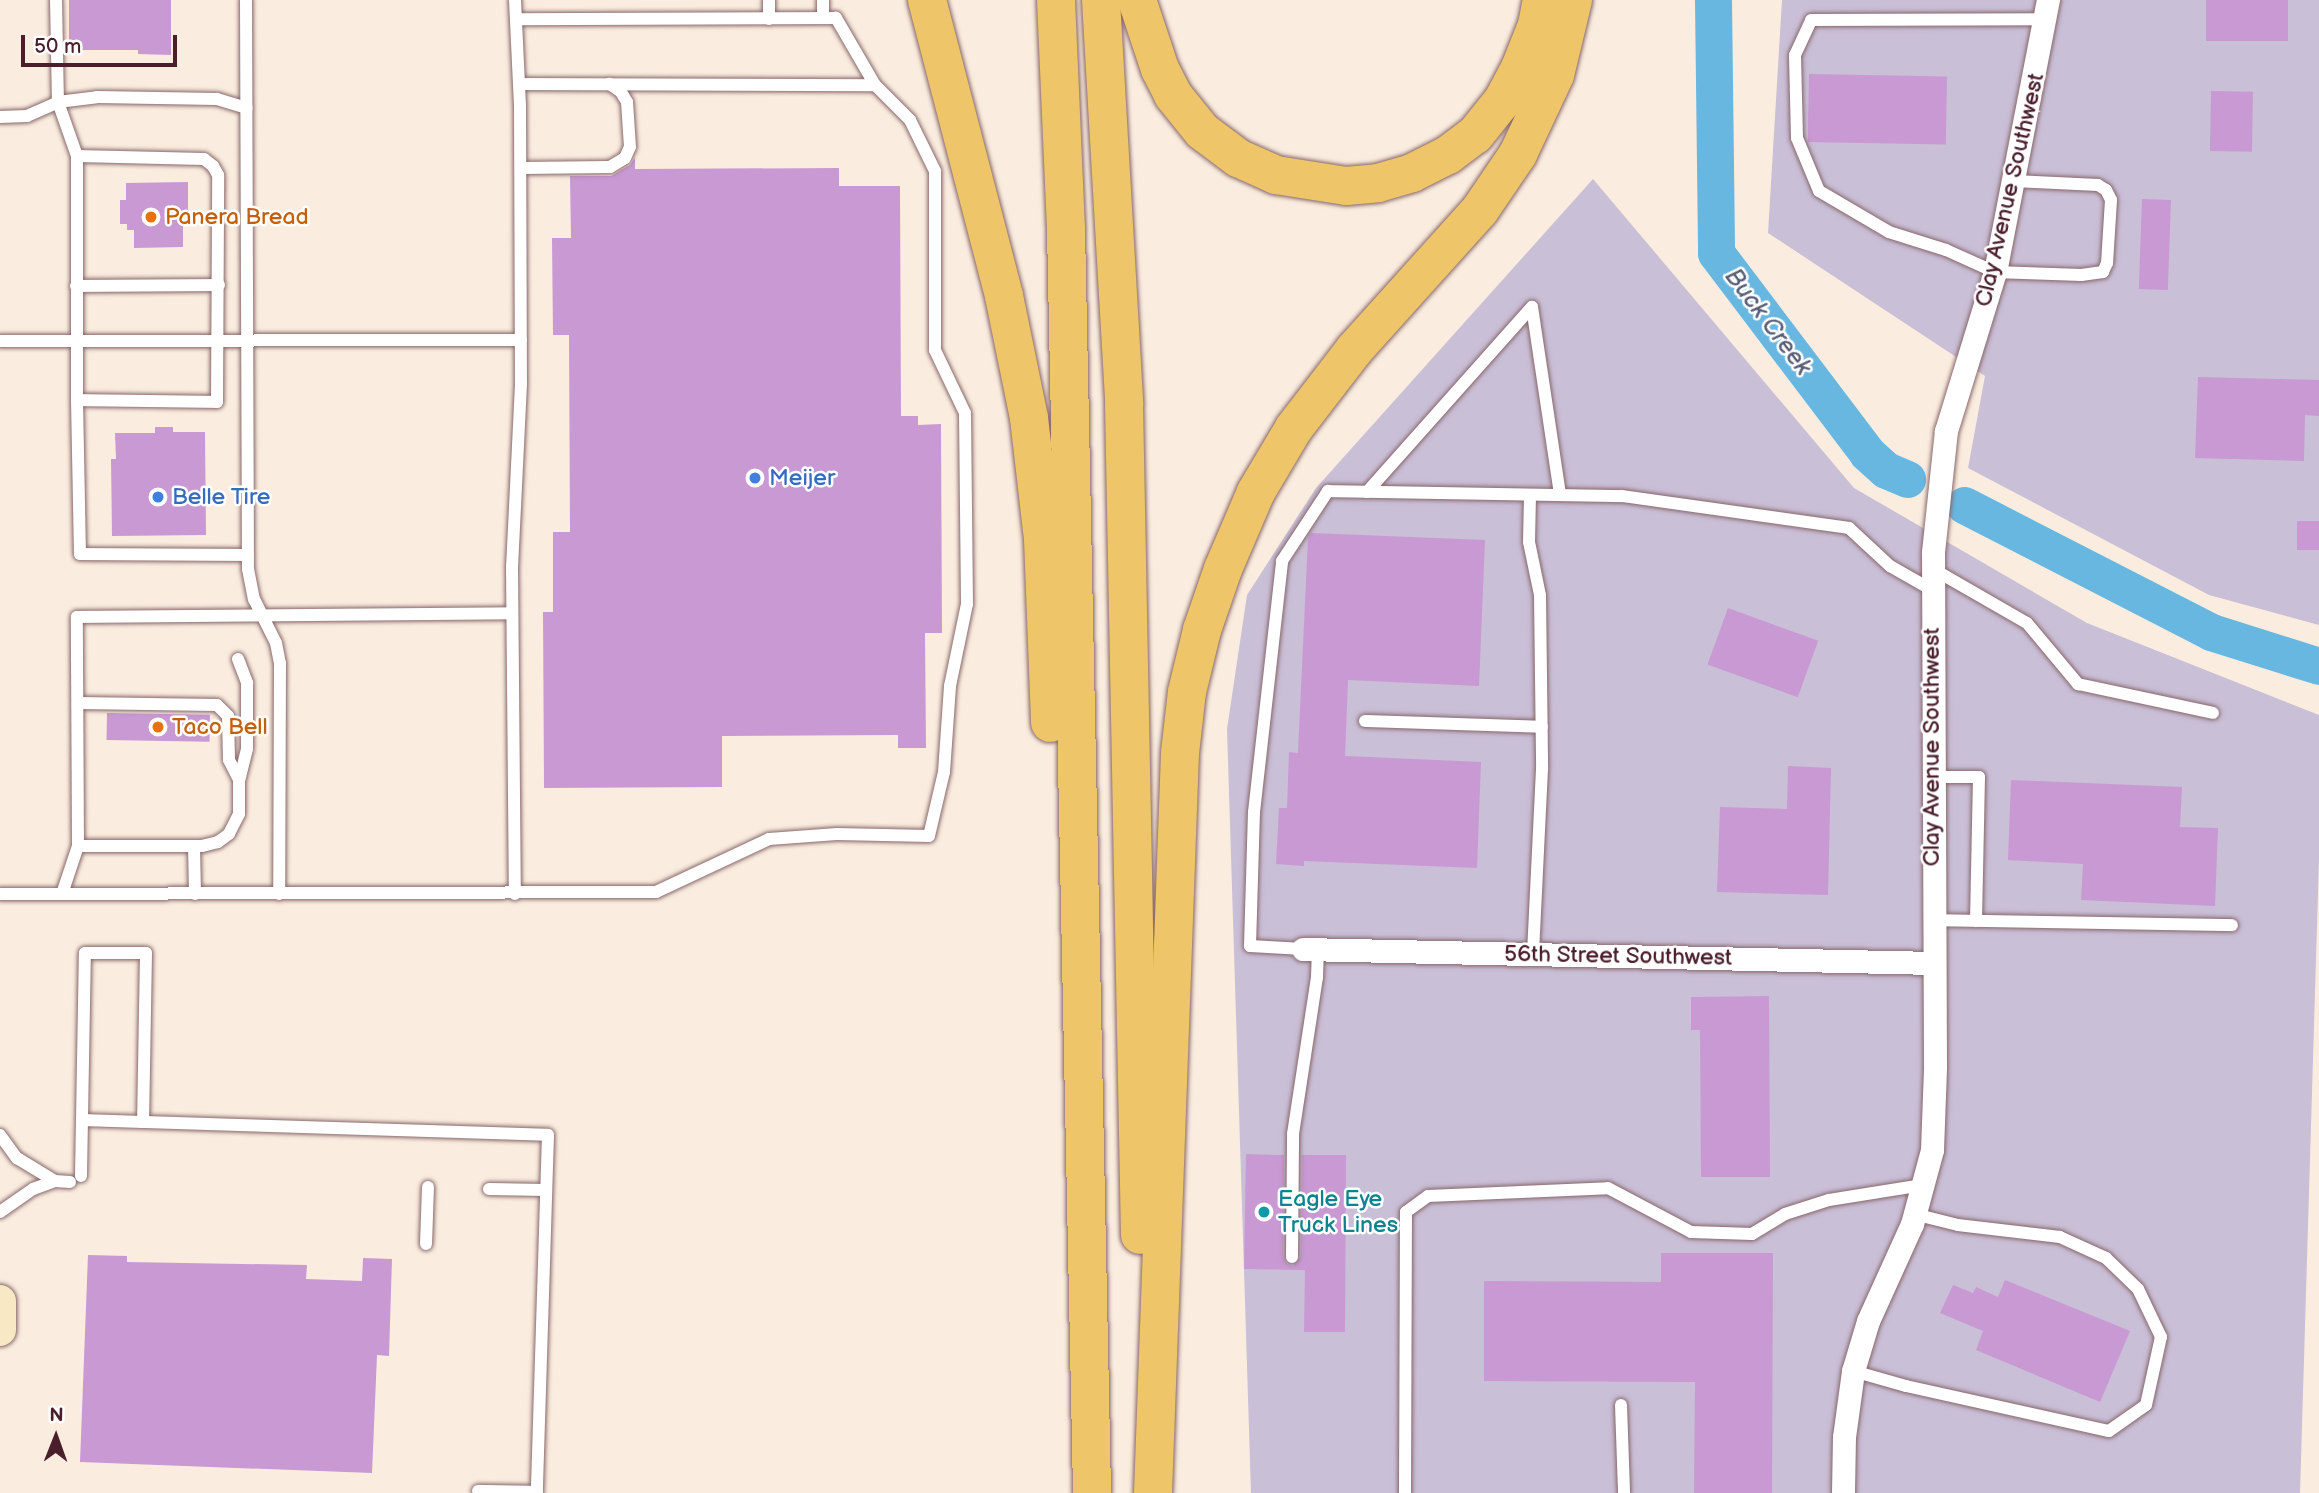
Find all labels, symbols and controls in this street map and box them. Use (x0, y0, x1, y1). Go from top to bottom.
scale bar (24, 21, 180, 65)
text: 50 m (34, 34, 81, 59)
street label: Clay Avenue Southwest (1969, 70, 2051, 310)
place label: Panera Bread (165, 203, 309, 231)
marker: Panera Bread (143, 209, 159, 225)
water label: Buck Creek (1719, 263, 1817, 381)
place label: Meijer (769, 464, 835, 492)
marker: Meijer (747, 470, 763, 486)
place label: Belle Tire (172, 483, 271, 511)
marker: Belle Tire (150, 489, 166, 505)
street label: Clay Avenue Southwest (1918, 627, 1946, 867)
place label: Taco Bell (172, 713, 268, 741)
marker: Taco Bell (150, 719, 166, 735)
street label: 56th Street Southwest (1503, 940, 1733, 972)
place label: Eagle Eye Truck Lines (1278, 1185, 1398, 1239)
marker: Eagle Eye Truck Lines (1256, 1204, 1272, 1220)
north arrow (21, 1402, 91, 1472)
text: N (49, 1404, 64, 1427)

